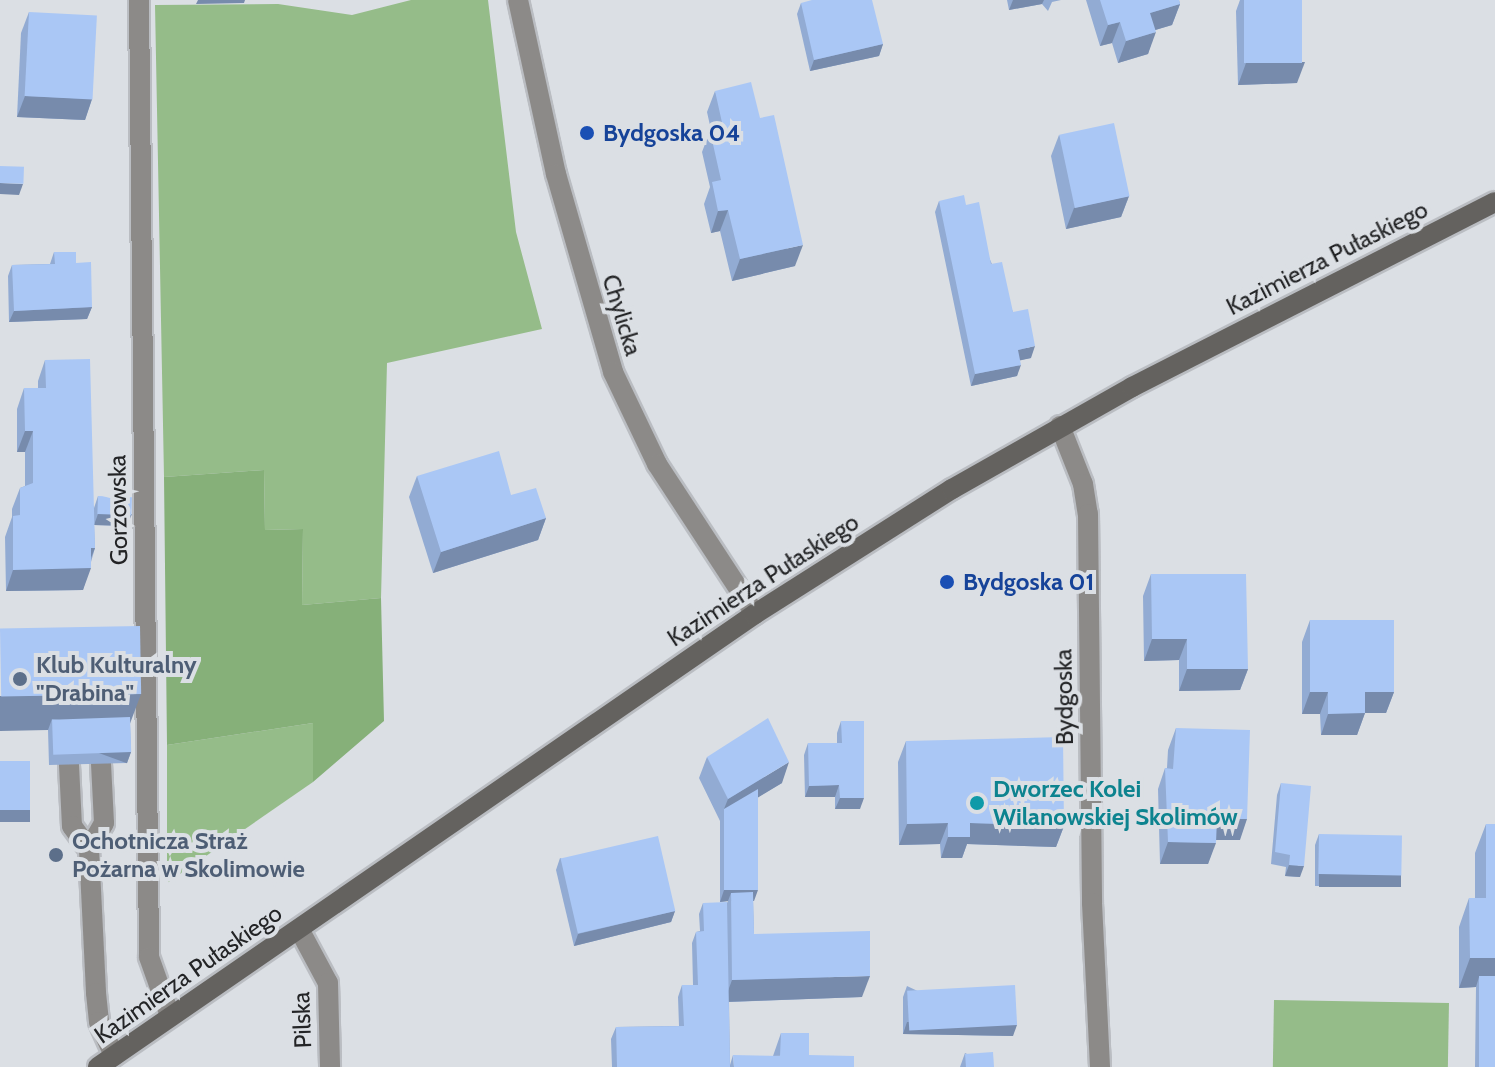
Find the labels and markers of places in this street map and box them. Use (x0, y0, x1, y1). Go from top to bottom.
place label: Bydgoska 04 (603, 119, 740, 147)
marker: Bydgoska 04 (578, 124, 596, 142)
place label: Bydgoska 01 (963, 568, 1094, 596)
marker: Bydgoska 01 (938, 573, 956, 591)
place label: Klub Kulturalny "Drabina" (36, 651, 197, 707)
marker: Klub Kulturalny "Drabina" (11, 670, 29, 688)
place label: Dworzec Kolei Wilanowskiej Skolimów (993, 775, 1238, 831)
marker: Dworzec Kolei Wilanowskiej Skolimów (968, 794, 986, 812)
place label: Ochotnicza Straż Pożarna w Skolimowie (72, 827, 305, 883)
marker: Ochotnicza Straż Pożarna w Skolimowie (47, 846, 65, 864)

